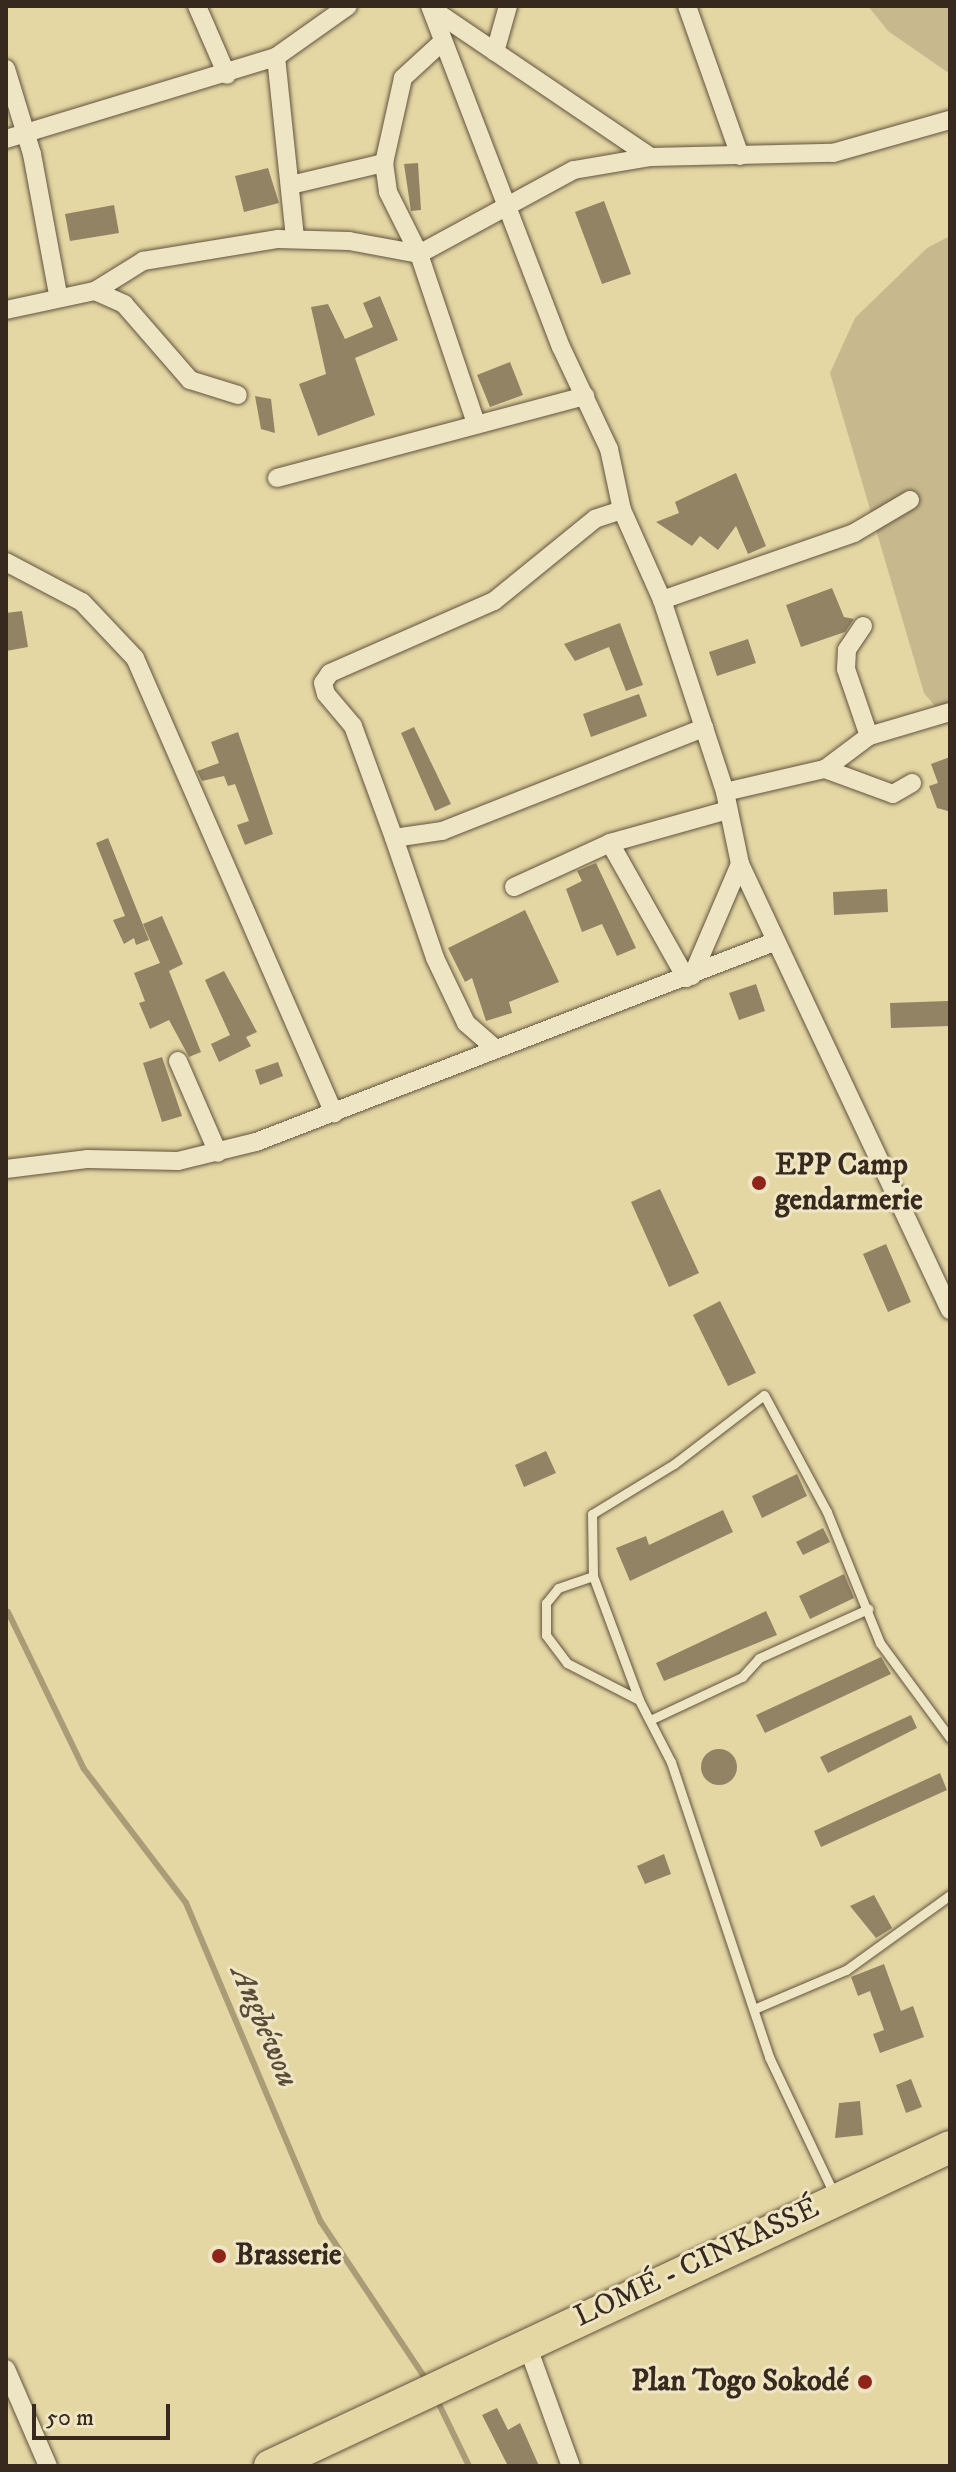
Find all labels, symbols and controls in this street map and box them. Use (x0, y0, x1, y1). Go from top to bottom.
place label: EPP Camp gendarmerie (775, 1148, 923, 1218)
marker: EPP Camp gendarmerie (750, 1174, 768, 1192)
water label: Angbéwou (221, 1961, 307, 2093)
street label: LOMÉ - CINKASSÉ (569, 2190, 825, 2336)
place label: Brasserie (235, 2238, 342, 2274)
marker: Brasserie (210, 2247, 228, 2265)
place label: Plan Togo Sokodé (631, 2364, 849, 2400)
marker: Plan Togo Sokodé (856, 2373, 874, 2391)
scale bar (36, 2388, 174, 2438)
text: 50 m (46, 2403, 94, 2433)

